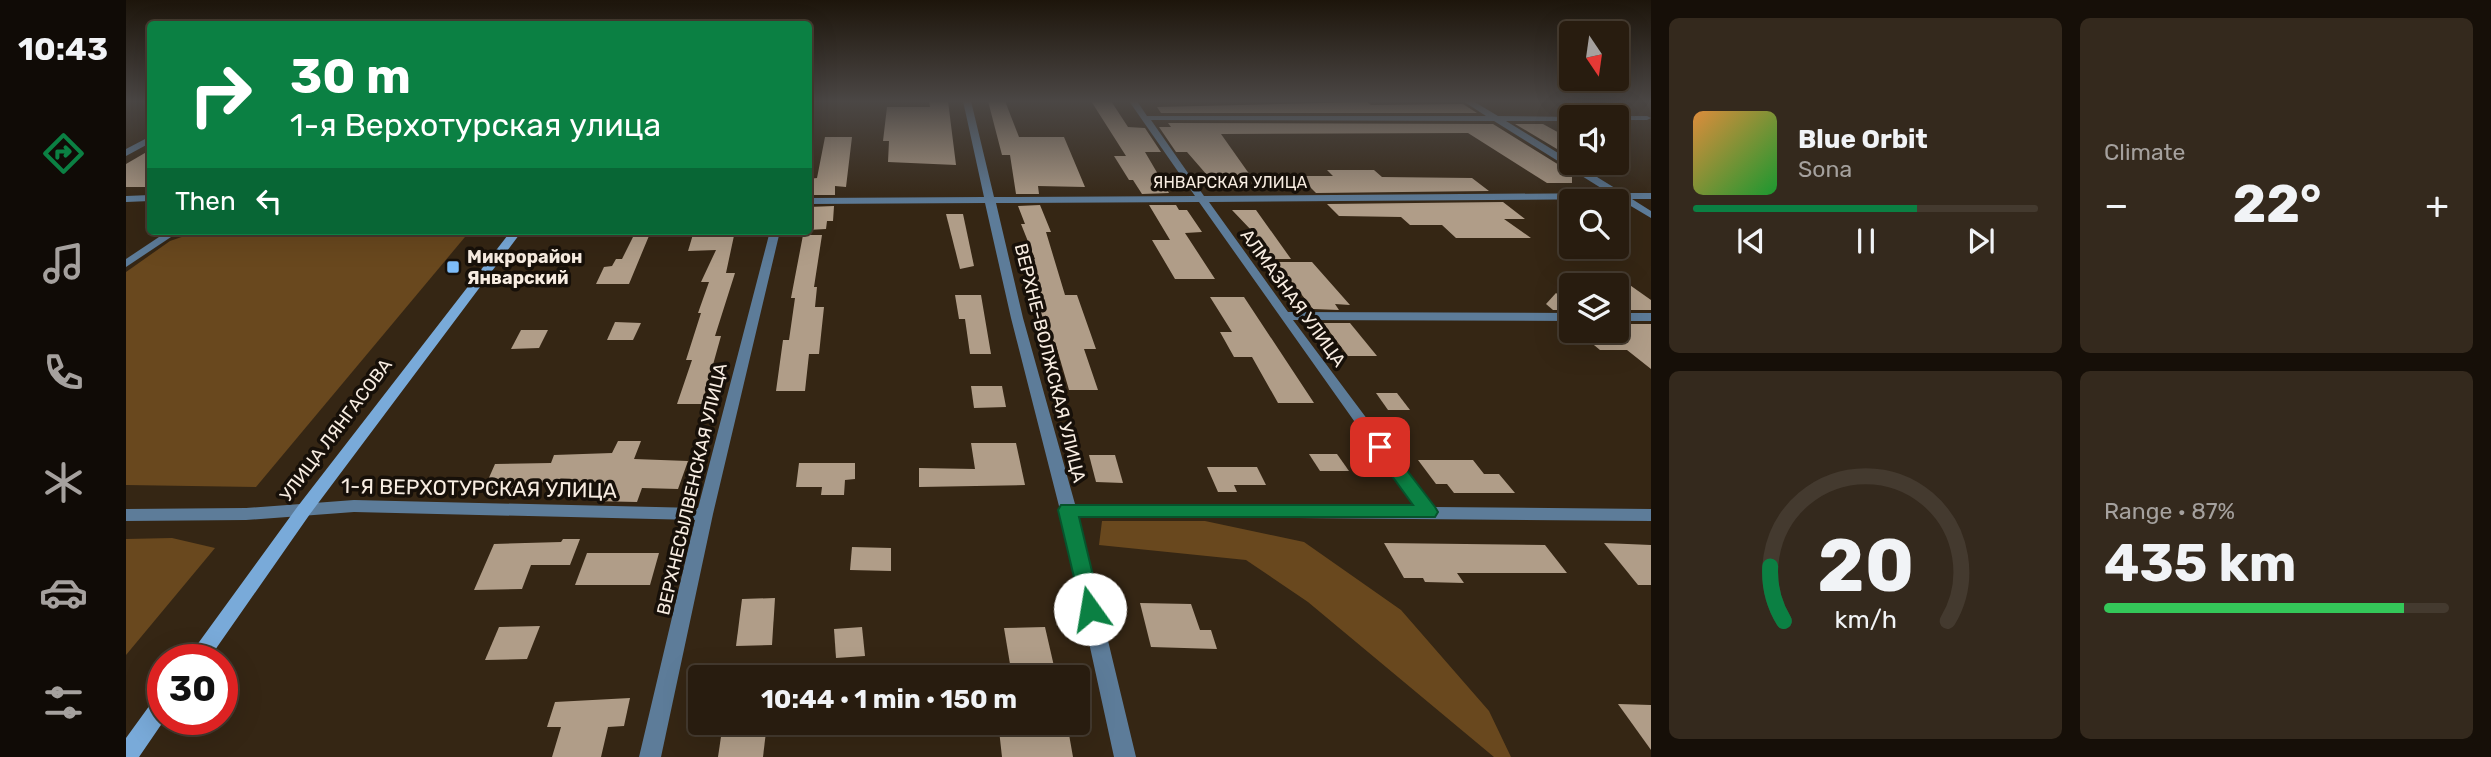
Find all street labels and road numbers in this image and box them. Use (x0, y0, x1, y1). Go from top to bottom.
street label: ЯНВАРСКАЯ УЛИЦА (1153, 173, 1307, 192)
street label: АЛМАЗНАЯ УЛИЦА (1236, 225, 1350, 371)
street label: ВЕРХНЕ-ВОЛЖСКАЯ УЛИЦА (1010, 241, 1090, 485)
street label: УЛИЦА ЛЯНГАСОВА (275, 354, 397, 506)
street label: ВЕРХНЕСЫЛВЕНСКАЯ УЛИЦА (652, 361, 732, 617)
street label: 1-Я ВЕРХОТУРСКАЯ УЛИЦА (341, 473, 617, 503)

